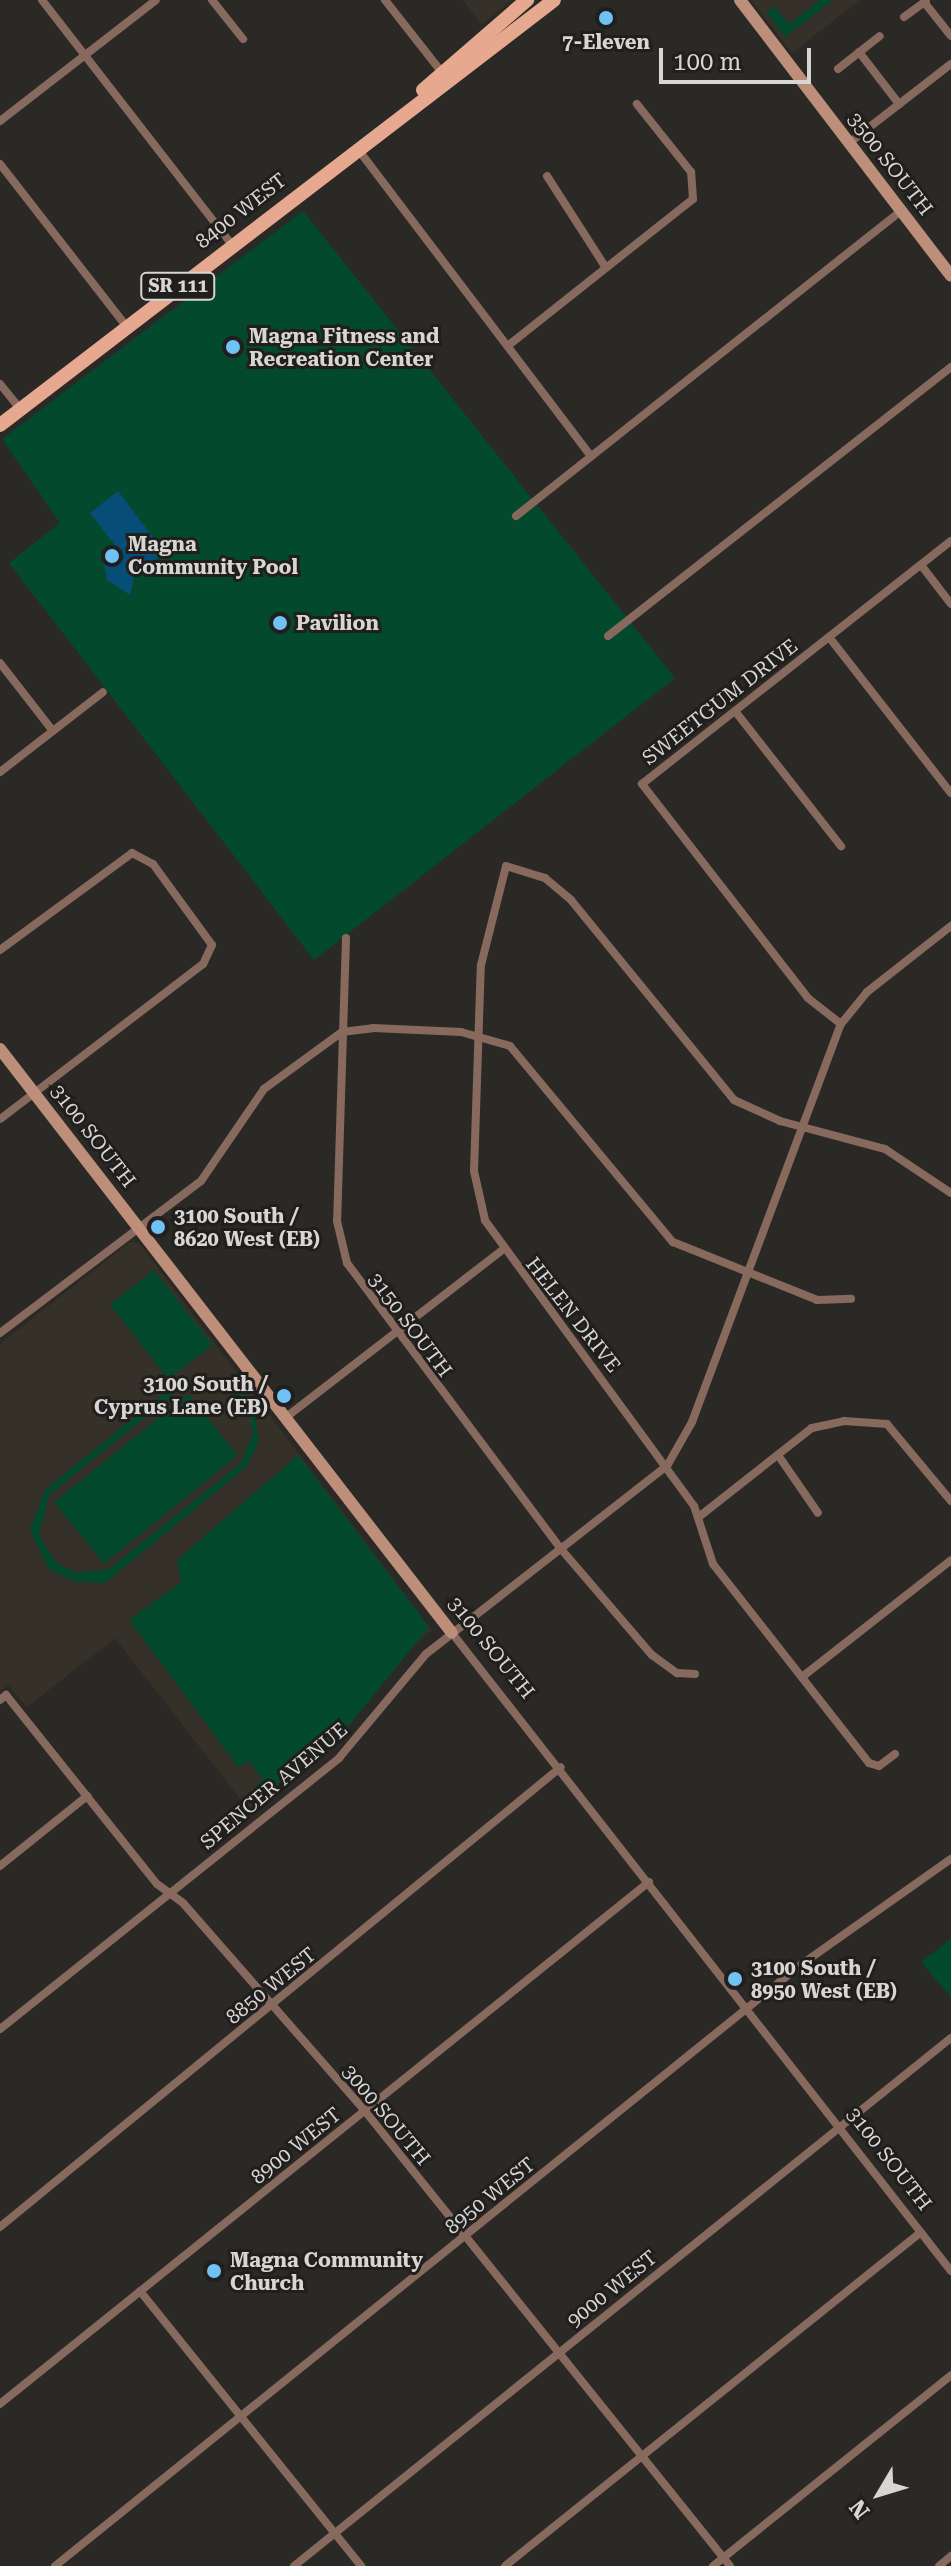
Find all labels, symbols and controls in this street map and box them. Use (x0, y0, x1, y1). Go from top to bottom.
marker: 7-Eleven (597, 9, 615, 27)
place label: 7-Eleven (562, 30, 650, 54)
scale bar (663, 32, 815, 82)
text: 100 m (673, 48, 741, 76)
street label: 3500 SOUTH (842, 108, 938, 220)
street label: 8400 WEST (191, 168, 291, 254)
road number: SR 111 (140, 272, 216, 300)
place label: Magna Fitness and Recreation Center (249, 324, 439, 371)
marker: Magna Fitness and Recreation Center (224, 338, 242, 356)
place label: Magna Community Pool (128, 532, 298, 579)
marker: Magna Community Pool (103, 547, 121, 565)
place label: Pavilion (296, 611, 379, 635)
marker: Pavilion (271, 614, 289, 632)
street label: SWEETGUM DRIVE (638, 634, 802, 770)
street label: 3100 SOUTH (45, 1080, 141, 1192)
place label: 3100 South / 8620 West (EB) (174, 1204, 320, 1251)
marker: 3100 South / 8620 West (EB) (149, 1218, 167, 1236)
street label: HELEN DRIVE (521, 1253, 625, 1377)
street label: 3150 SOUTH (363, 1268, 457, 1382)
place label: 3100 South / Cyprus Lane (EB) (94, 1372, 268, 1419)
marker: 3100 South / Cyprus Lane (EB) (275, 1387, 293, 1405)
street label: 3100 SOUTH (443, 1592, 539, 1704)
street label: SPENCER AVENUE (196, 1717, 352, 1855)
street label: 8850 WEST (221, 1943, 321, 2029)
place label: 3100 South / 8950 West (EB) (751, 1956, 897, 2003)
marker: 3100 South / 8950 West (EB) (726, 1970, 744, 1988)
street label: 3000 SOUTH (337, 2060, 435, 2170)
street label: 8900 WEST (246, 2103, 346, 2189)
street label: 3100 SOUTH (841, 2103, 937, 2215)
street label: 8950 WEST (440, 2153, 540, 2239)
street label: 9000 WEST (562, 2246, 662, 2332)
place label: Magna Community Church (230, 2248, 423, 2295)
marker: Magna Community Church (205, 2262, 223, 2280)
north arrow (839, 2454, 919, 2534)
text: N (845, 2495, 875, 2523)

